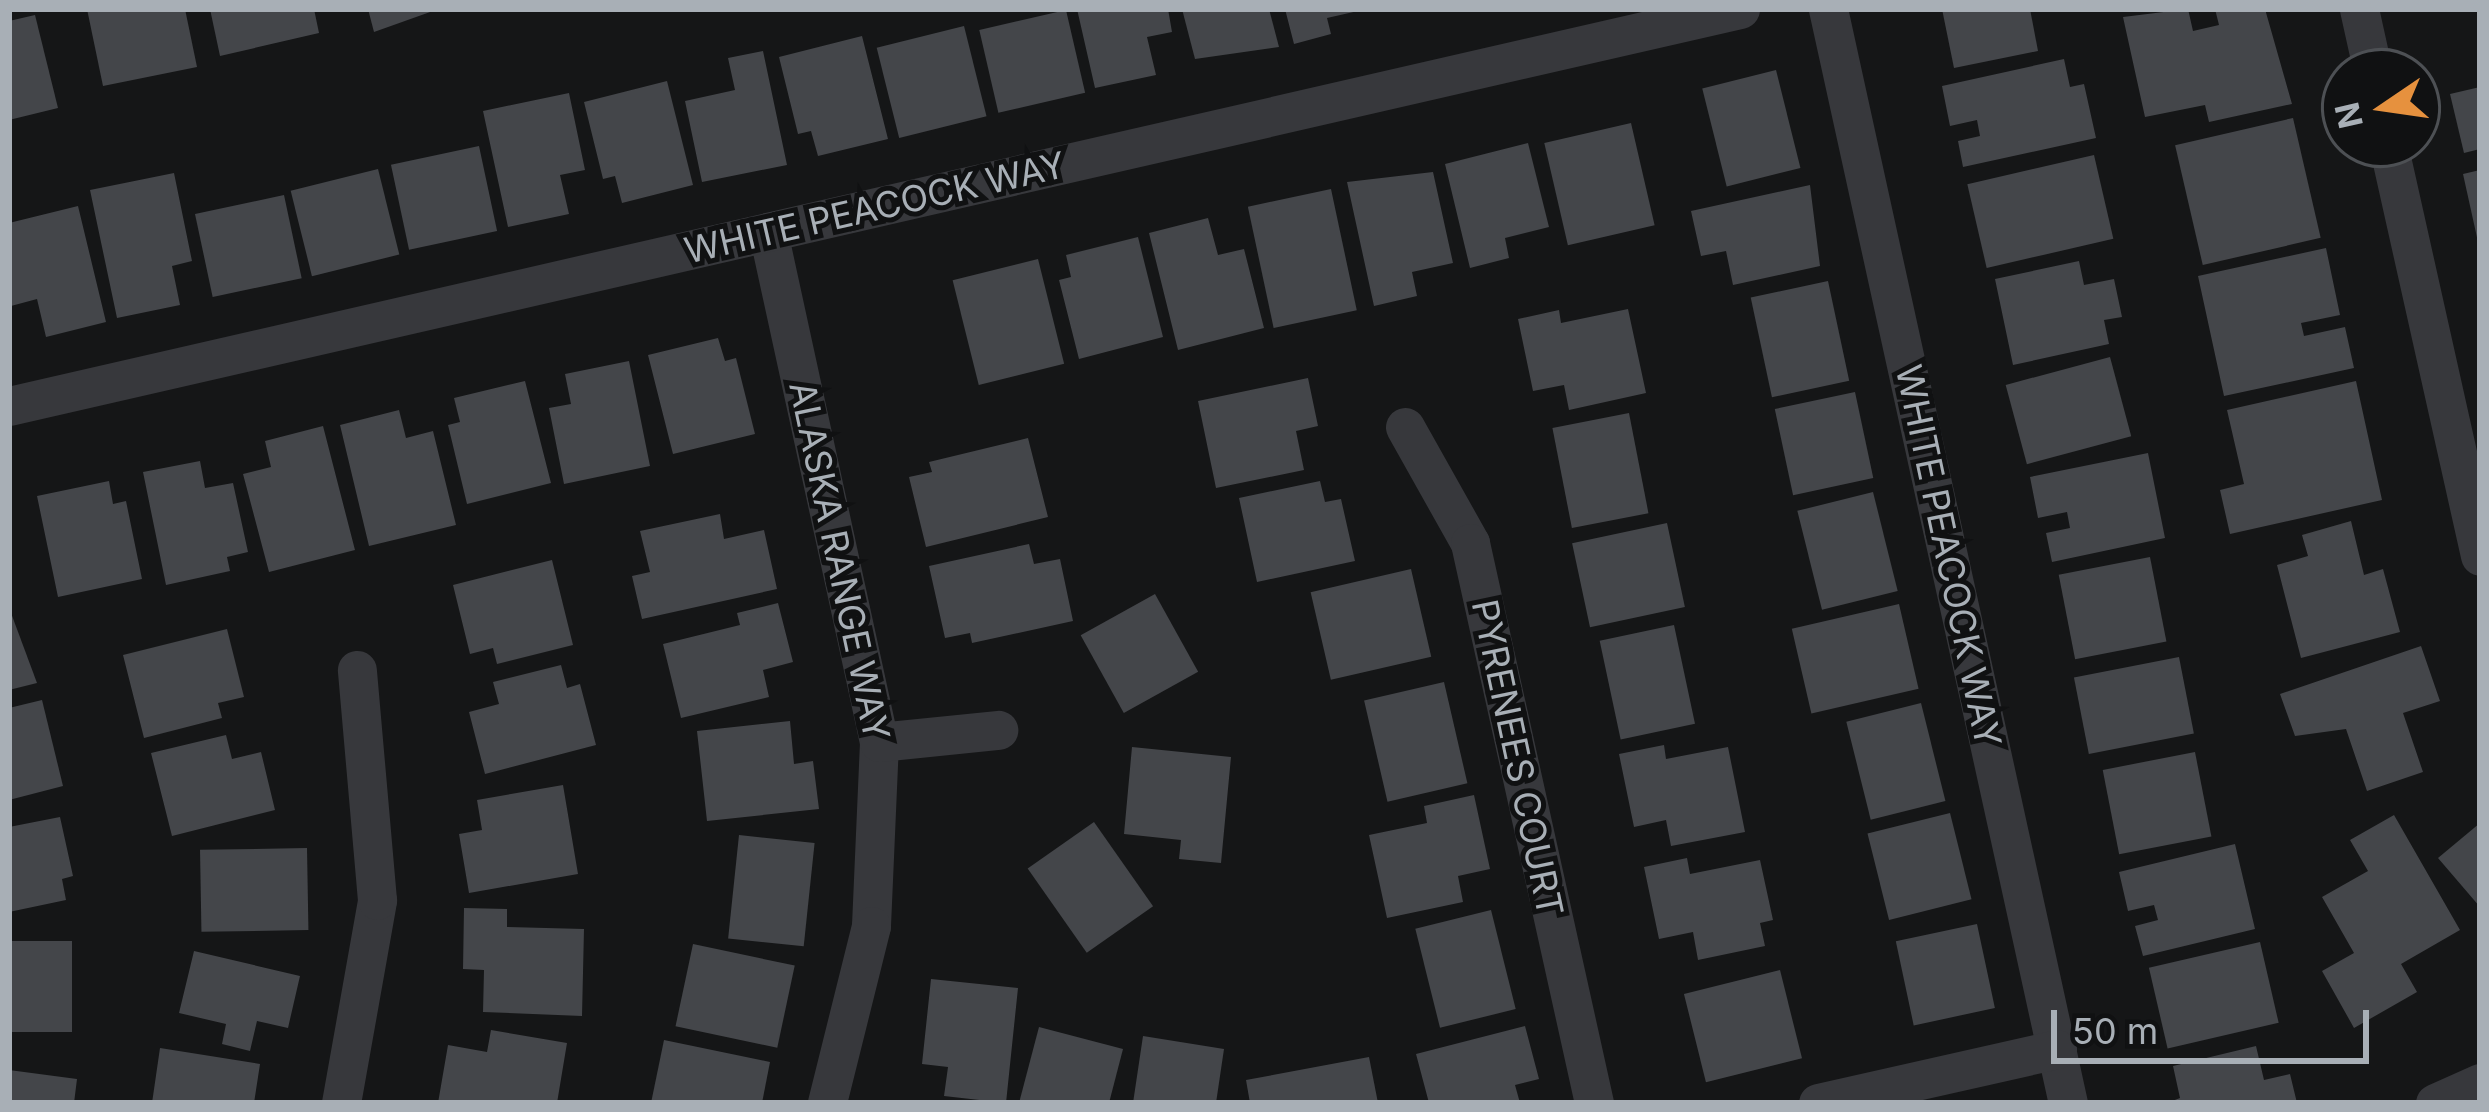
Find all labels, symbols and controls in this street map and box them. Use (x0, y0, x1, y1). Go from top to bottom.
north arrow (2321, 48, 2441, 168)
text: N (2327, 99, 2371, 132)
street label: WHITE PEACOCK WAY (680, 143, 1070, 273)
street label: WHITE PEACOCK WAY (1886, 361, 2010, 751)
street label: ALASKA RANGE WAY (780, 377, 898, 745)
street label: PYRENEES COURT (1462, 596, 1572, 920)
scale bar (2057, 986, 2375, 1060)
text: 50 m (2072, 1009, 2158, 1053)

